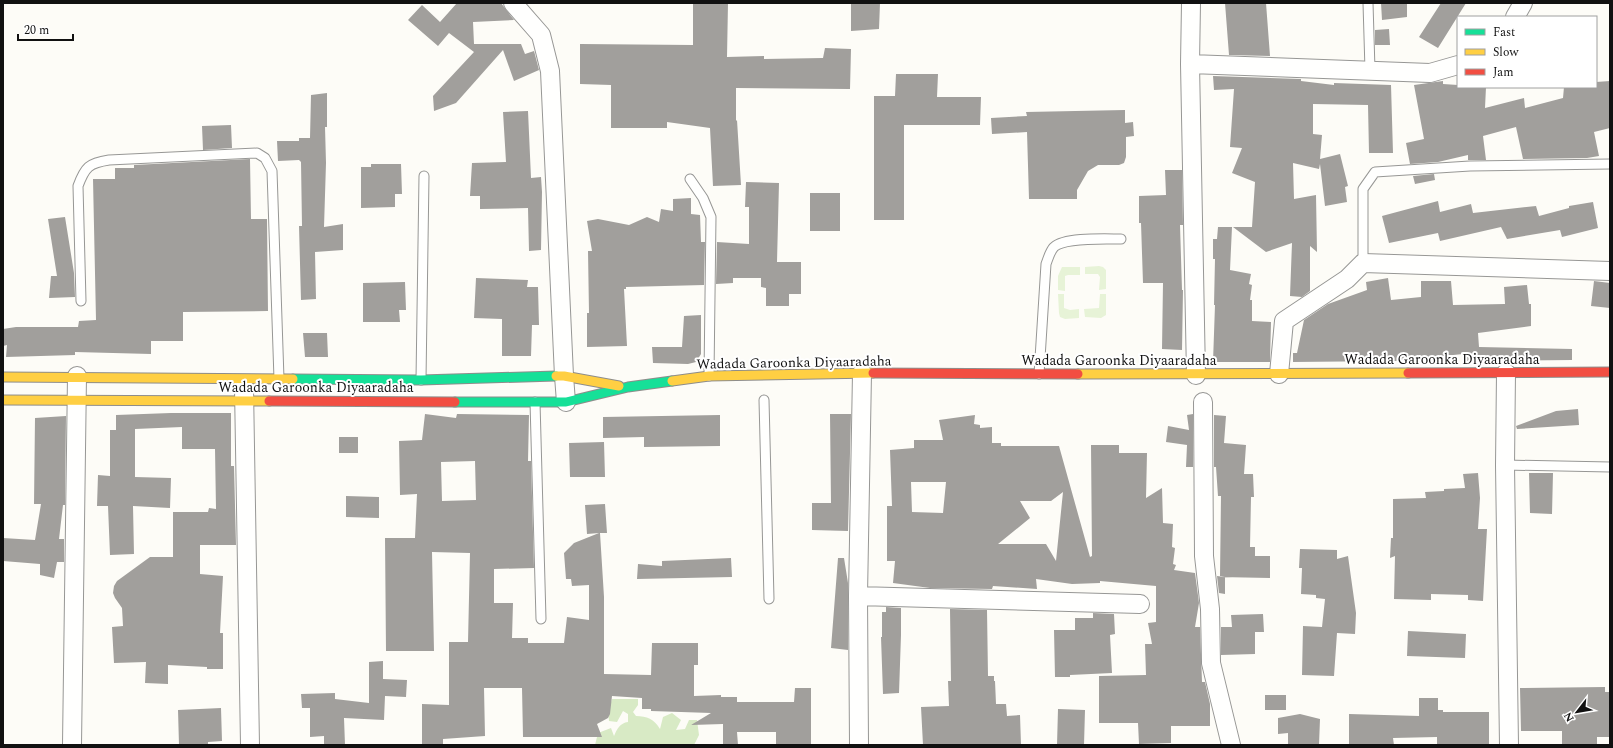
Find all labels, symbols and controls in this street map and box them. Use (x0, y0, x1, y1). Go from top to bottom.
scale bar (18, 16, 73, 42)
legend (1457, 16, 1597, 88)
text: 20 m (24, 21, 49, 40)
text: Fast (1493, 23, 1515, 42)
text: Slow (1493, 43, 1519, 62)
text: Jam (1493, 63, 1514, 82)
street label: Wadada Garoonka Diyaaradaha (1344, 349, 1540, 370)
street label: Wadada Garoonka Diyaaradaha (696, 350, 892, 375)
street label: Wadada Garoonka Diyaaradaha (1021, 350, 1217, 371)
street label: Wadada Garoonka Diyaaradaha (218, 377, 414, 398)
north arrow (1557, 692, 1597, 732)
text: N (1559, 709, 1578, 725)

